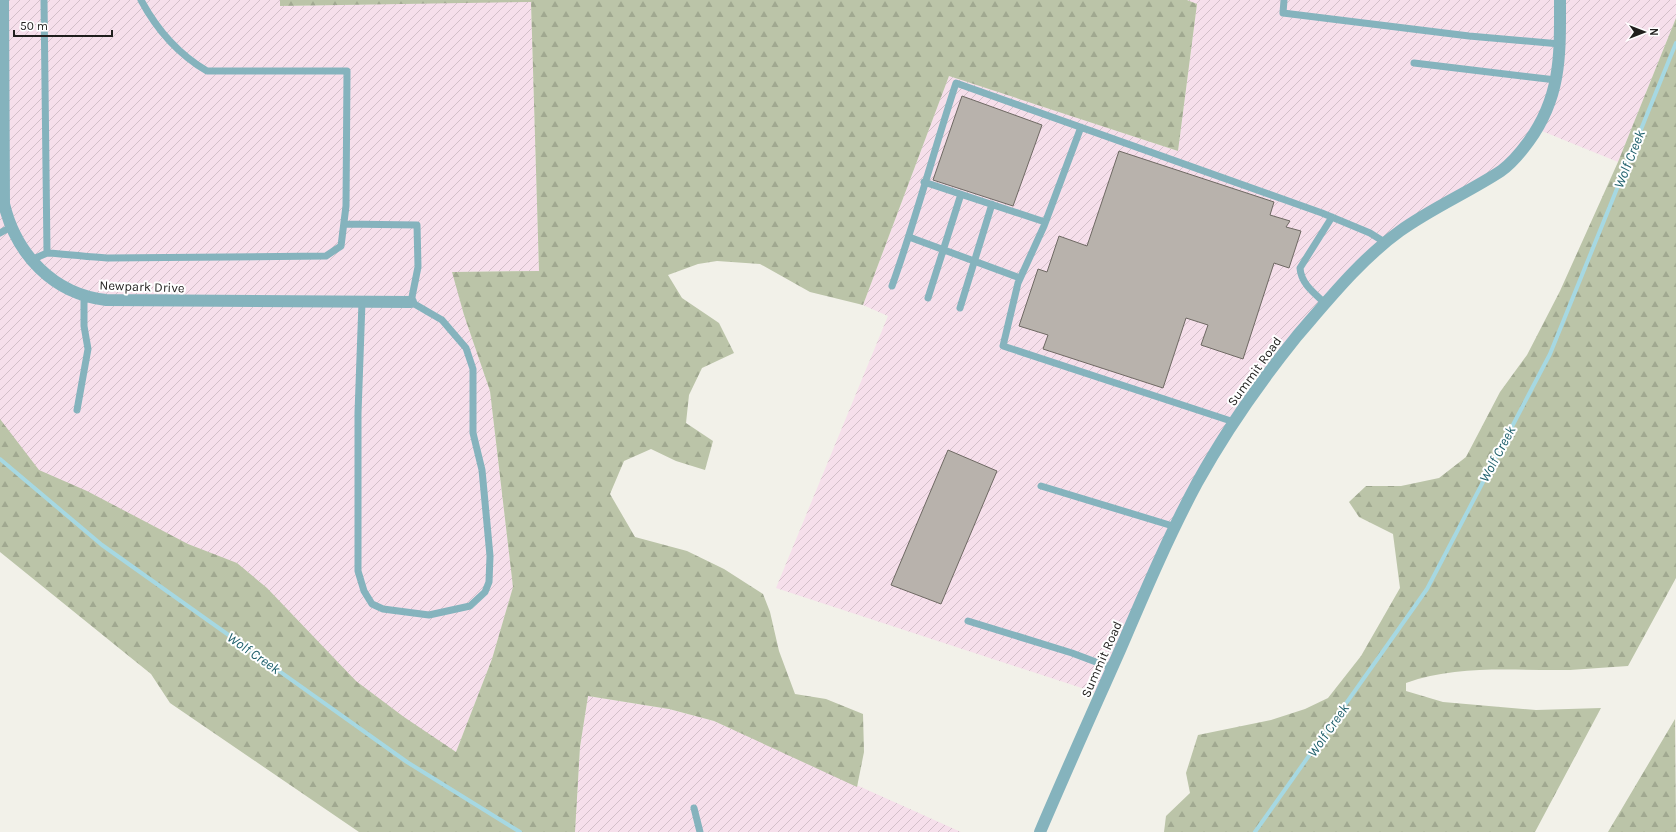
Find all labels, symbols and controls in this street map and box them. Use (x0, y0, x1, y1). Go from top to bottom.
scale bar (14, 12, 112, 38)
north arrow (1624, 12, 1664, 52)
text: 50 m (20, 19, 48, 33)
text: N (1647, 28, 1660, 36)
water label: Wolf Creek (1610, 127, 1649, 191)
street label: Newpark Drive (99, 278, 185, 295)
street label: Summit Road (1224, 334, 1285, 409)
water label: Wolf Creek (1476, 422, 1520, 485)
street label: Summit Road (1078, 619, 1125, 700)
water label: Wolf Creek (224, 629, 284, 678)
water label: Wolf Creek (1304, 700, 1353, 760)

